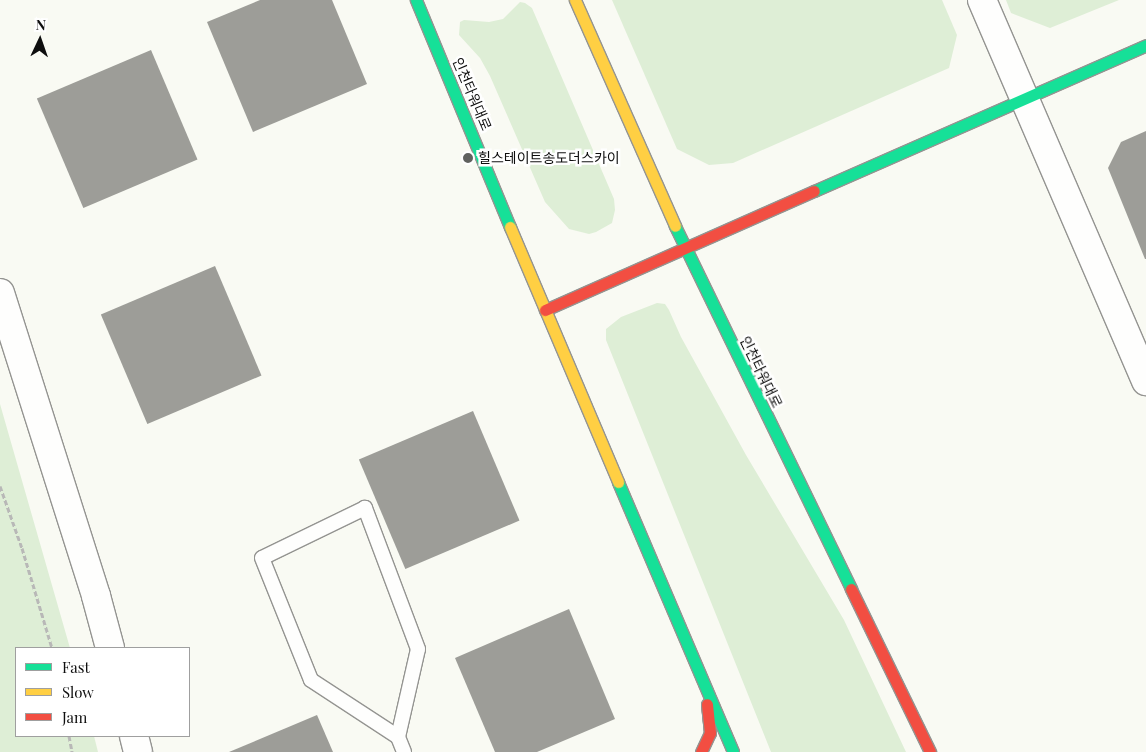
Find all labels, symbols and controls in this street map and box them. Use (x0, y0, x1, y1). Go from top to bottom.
north arrow (15, 15, 65, 65)
text: N (35, 15, 46, 34)
street label: 인천타워대로 (449, 55, 495, 133)
place label: 힐스테이트송도더스카이 (478, 150, 620, 166)
marker: 힐스테이트송도더스카이 (462, 152, 474, 164)
street label: 인천타워대로 (737, 334, 785, 410)
legend (15, 647, 190, 737)
text: Fast (62, 657, 90, 677)
text: Slow (62, 682, 94, 702)
text: Jam (62, 707, 87, 727)

